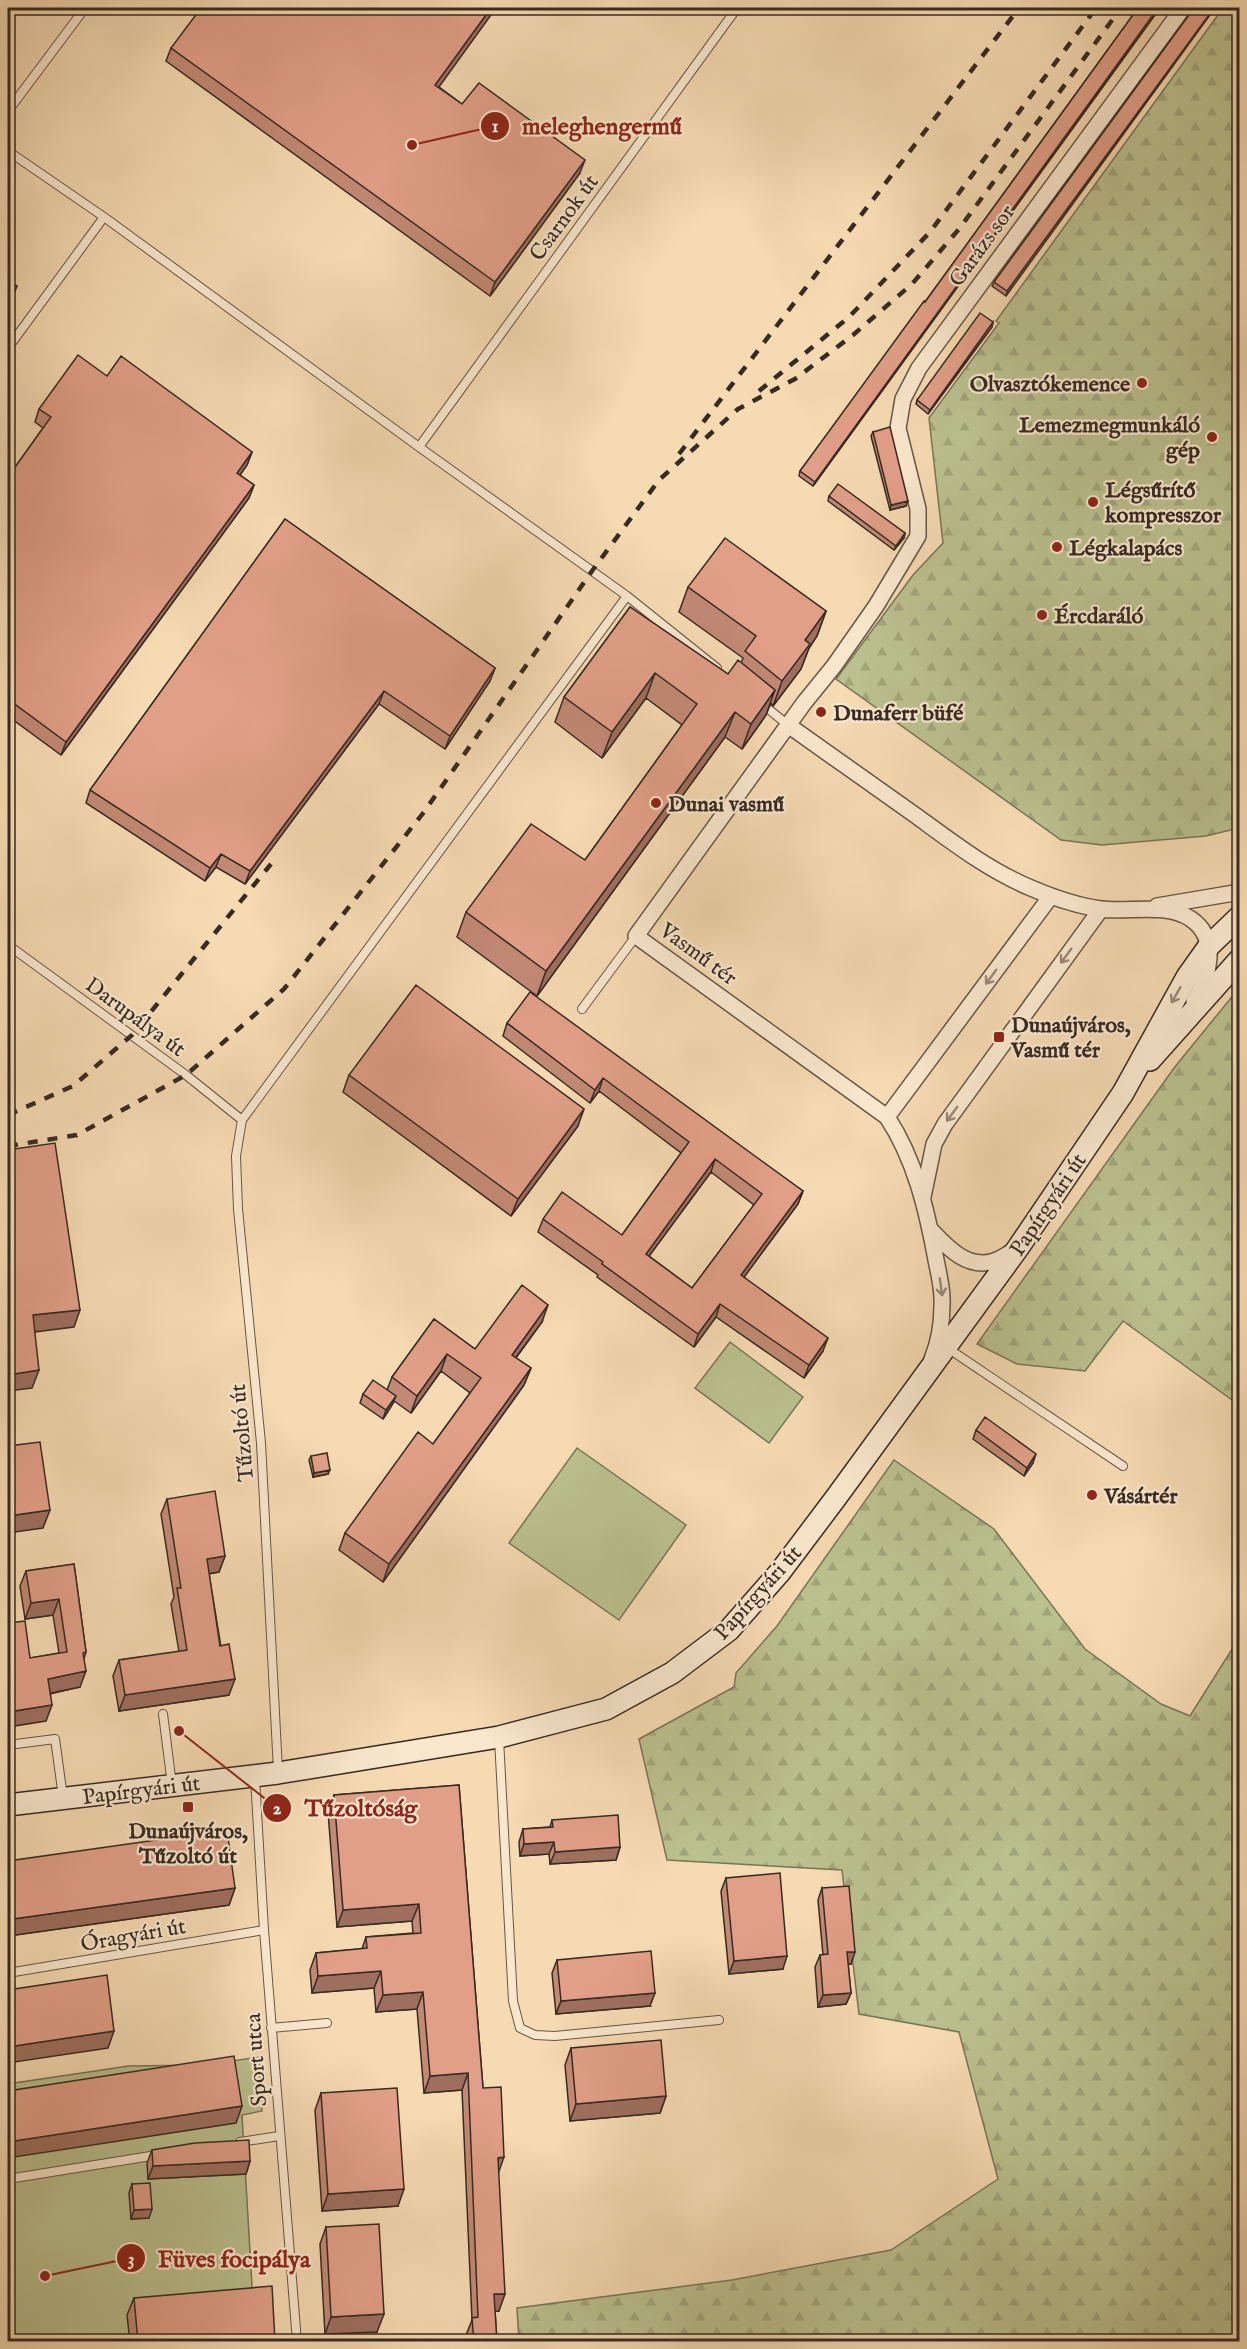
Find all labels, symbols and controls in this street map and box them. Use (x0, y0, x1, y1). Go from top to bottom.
callout: meleghengermű (480, 105, 694, 147)
text: meleghengermű (522, 112, 683, 143)
text: 1 (492, 116, 499, 139)
street label: Csarnok út (524, 169, 606, 267)
street label: Garázs sor (943, 200, 1022, 293)
place label: Olvasztókemence (970, 371, 1130, 399)
marker: Olvasztókemence (1135, 376, 1149, 390)
place label: Lemezmegmunkáló gép (1019, 412, 1200, 465)
marker: Lemezmegmunkáló gép (1205, 430, 1219, 444)
place label: Légsűrítő kompresszor (1104, 477, 1222, 530)
marker: Légsűrítő kompresszor (1086, 495, 1100, 509)
place label: Légkalapács (1069, 535, 1183, 563)
marker: Légkalapács (1050, 540, 1064, 554)
place label: Ércdaráló (1054, 603, 1143, 631)
marker: Ércdaráló (1035, 608, 1049, 622)
place label: Dunaferr büfé (833, 700, 963, 728)
marker: Dunaferr büfé (814, 705, 828, 719)
place label: Dunai vasmű (668, 791, 785, 819)
marker: Dunai vasmű (649, 796, 663, 810)
street label: Vasmű tér (653, 917, 742, 992)
one-way arrow (1060, 948, 1072, 964)
one-way arrow (985, 968, 997, 984)
street label: Darupálya út (79, 972, 191, 1064)
one-way arrow (1170, 986, 1182, 1003)
place label: Dunaújváros, Vasmű tér (1010, 1012, 1131, 1065)
marker: Dunaújváros, Vasmű tér (992, 1030, 1006, 1044)
one-way arrow (946, 1106, 958, 1122)
street label: Papírgyári út (1004, 1148, 1094, 1262)
one-way arrow (935, 1277, 946, 1296)
street label: Tűzoltó út (225, 1382, 261, 1483)
place label: Vásártér (1103, 1483, 1178, 1511)
marker: Vásártér (1085, 1488, 1099, 1502)
street label: Papírgyári út (708, 1540, 809, 1647)
street label: Papírgyári út (81, 1770, 202, 1812)
callout: Tűzoltóság (262, 1787, 429, 1829)
text: Tűzoltóság (304, 1794, 418, 1825)
text: 2 (273, 1798, 282, 1821)
marker: Dunaújváros, Tűzoltó út (181, 1800, 195, 1814)
place label: Dunaújváros, Tűzoltó út (128, 1818, 248, 1871)
street label: Óragyári út (79, 1913, 189, 1959)
street label: Sport utca (240, 2012, 274, 2107)
callout: Füves focipálya (116, 2237, 322, 2279)
text: Füves focipálya (158, 2245, 311, 2276)
text: 3 (128, 2249, 134, 2272)

